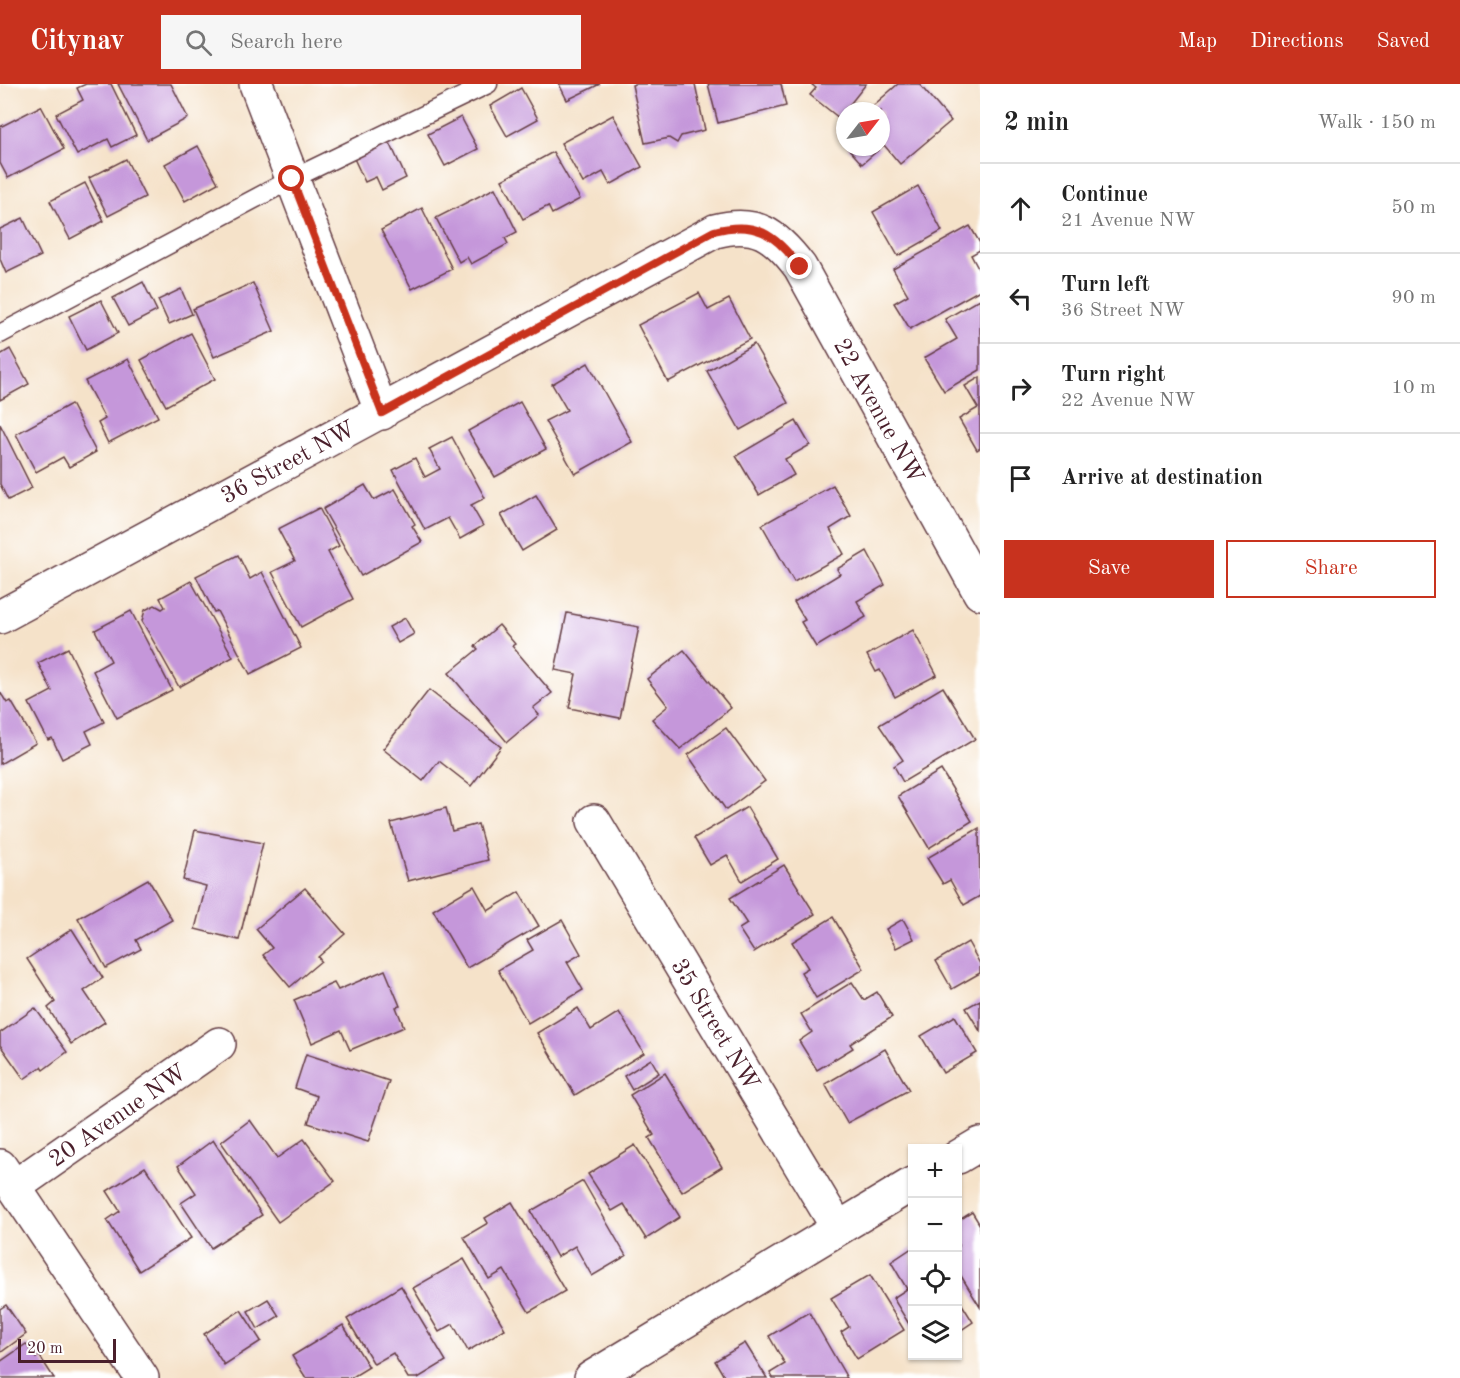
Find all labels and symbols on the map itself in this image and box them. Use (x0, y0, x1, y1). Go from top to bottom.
north arrow (836, 102, 890, 156)
route start (278, 165, 304, 191)
route end (786, 253, 812, 279)
street label: 22 Avenue NW (828, 335, 927, 489)
street label: 36 Street NW (217, 417, 360, 509)
street label: 35 Street NW (666, 955, 763, 1096)
street label: 20 Avenue NW (45, 1060, 192, 1173)
scale bar (18, 1336, 116, 1364)

